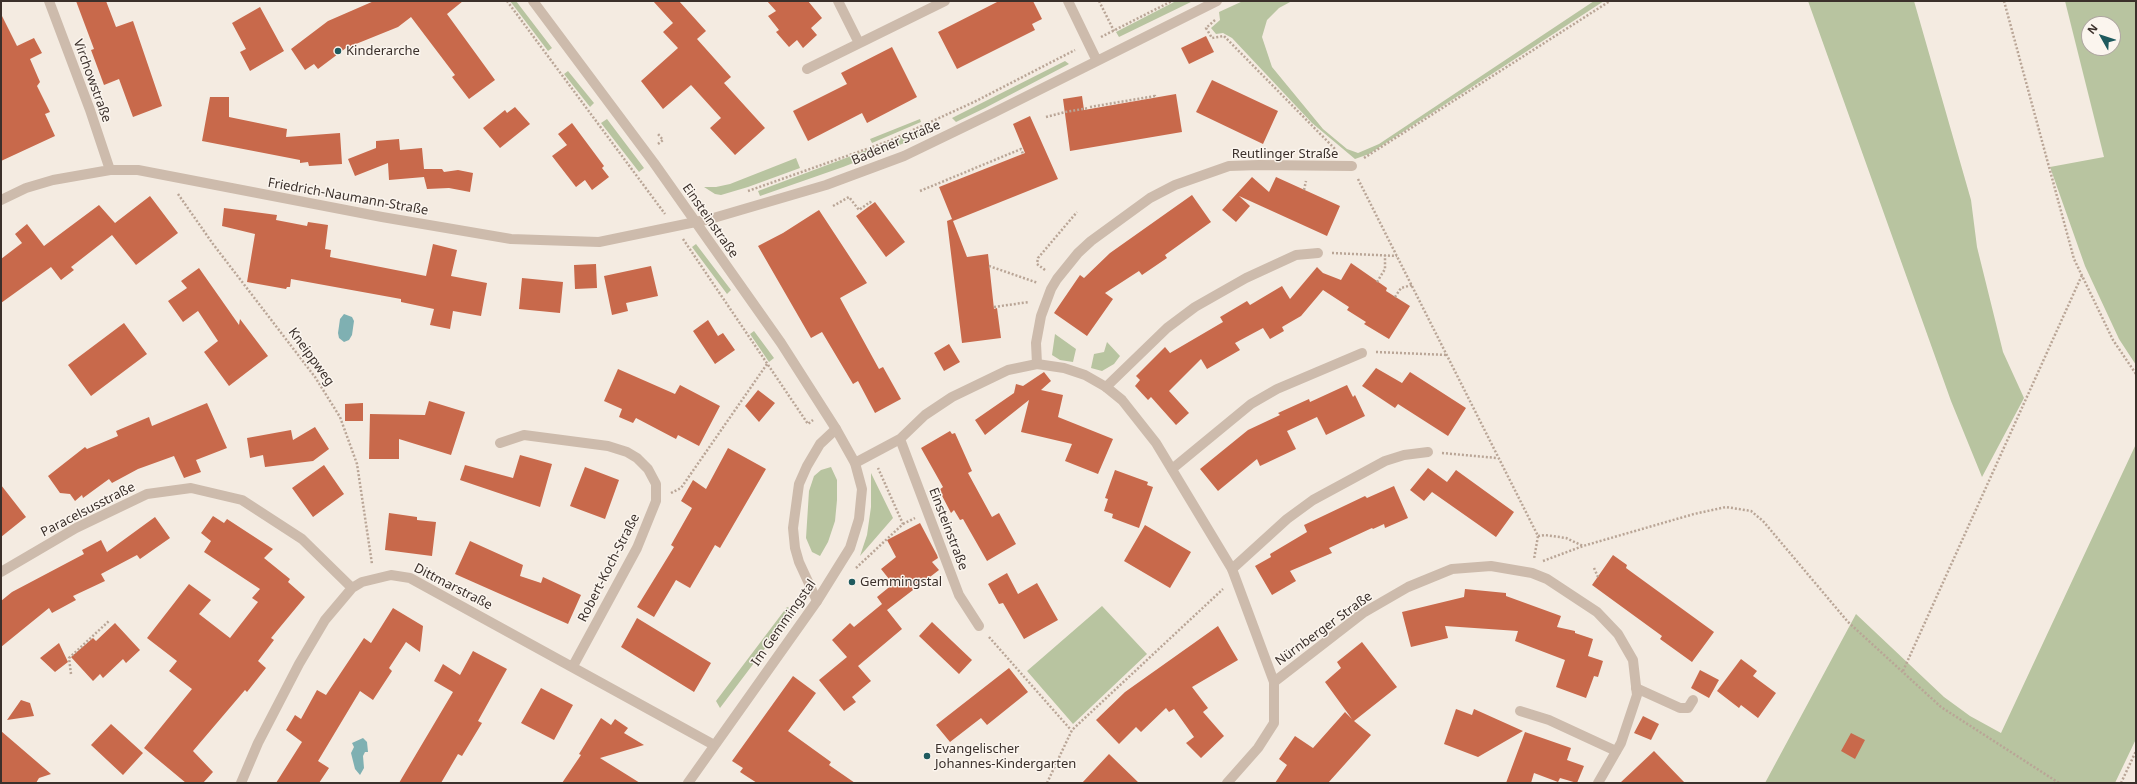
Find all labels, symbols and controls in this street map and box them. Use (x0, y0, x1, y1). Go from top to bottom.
north arrow (2081, 16, 2121, 56)
text: N (2083, 21, 2101, 37)
street label: Virchowstraße (70, 37, 114, 125)
place label: Kinderarche (346, 43, 420, 59)
marker: Kinderarche (333, 46, 343, 56)
street label: Badener Straße (849, 117, 943, 169)
street label: Reutlinger Straße (1232, 146, 1338, 162)
street label: Friedrich-Naumann-Straße (267, 175, 429, 219)
street label: Einsteinstraße (679, 181, 741, 261)
street label: Kneippweg (285, 325, 337, 389)
street label: Paracelsusstraße (38, 479, 138, 541)
street label: Einsteinstraße (925, 486, 971, 572)
street label: Robert-Koch-Straße (575, 511, 643, 625)
street label: Dittmarstraße (411, 561, 495, 613)
place label: Gemmingstal (860, 574, 942, 590)
street label: Im Gemmingstal (748, 577, 820, 669)
marker: Gemmingstal (847, 577, 857, 587)
street label: Nürnberger Straße (1273, 589, 1375, 669)
place label: Evangelischer Johannes-Kindergarten (935, 741, 1076, 772)
marker: Evangelischer Johannes-Kindergarten (922, 751, 932, 761)

